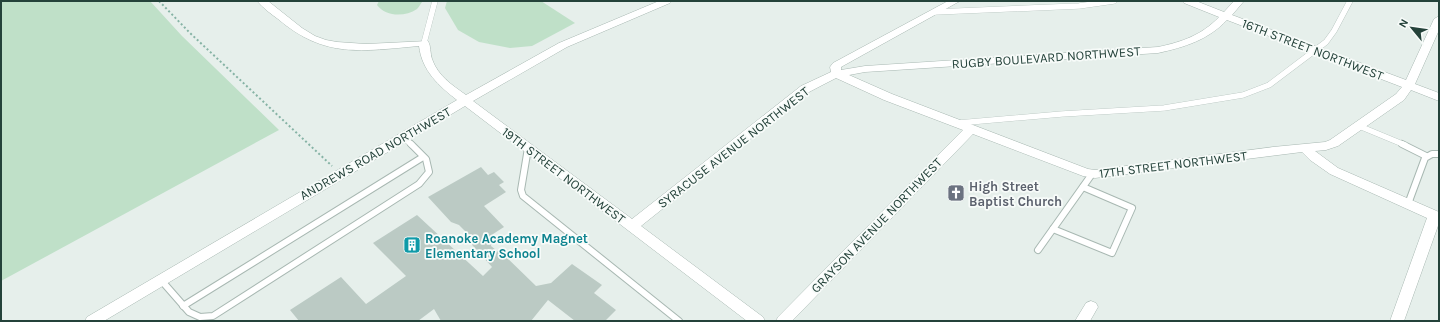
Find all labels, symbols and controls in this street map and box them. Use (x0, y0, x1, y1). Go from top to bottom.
north arrow (1392, 8, 1432, 48)
street label: 16TH STREET NORTHWEST (1240, 16, 1386, 84)
text: N (1396, 17, 1411, 30)
street label: RUGBY BOULEVARD NORTHWEST (951, 43, 1141, 72)
street label: SYRACUSE AVENUE NORTHWEST (655, 83, 812, 211)
street label: ANDREWS ROAD NORTHWEST (297, 104, 454, 203)
street label: 19TH STREET NORTHWEST (499, 124, 629, 227)
street label: 17TH STREET NORTHWEST (1098, 148, 1248, 181)
street label: GRAYSON AVENUE NORTHWEST (808, 154, 945, 296)
place label: High Street Baptist Church (969, 179, 1062, 209)
church icon: High Street Baptist Church (946, 183, 966, 203)
place label: Roanoke Academy Magnet Elementary School (425, 231, 588, 261)
building icon: Roanoke Academy Magnet Elementary School (402, 235, 422, 255)

